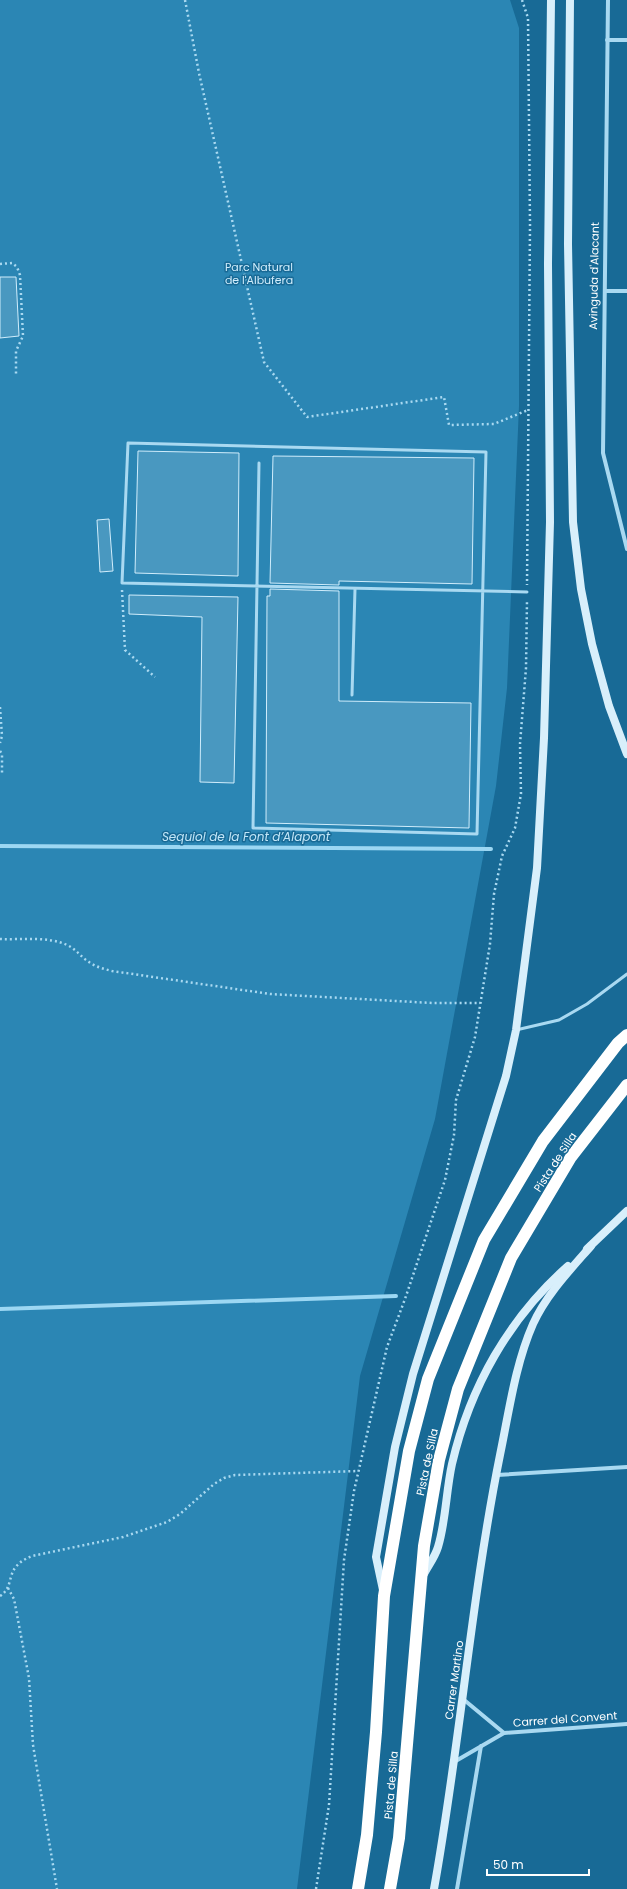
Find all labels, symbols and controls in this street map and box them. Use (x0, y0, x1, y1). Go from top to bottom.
street label: Avinguda d'Alacant (585, 222, 603, 330)
park label: Parc Natural de l'Albufera (225, 259, 293, 288)
water label: Sequiol de la Font d’Alapont (162, 828, 331, 845)
street label: Pista de Silla (530, 1129, 580, 1195)
street label: Pista de Silla (412, 1427, 442, 1497)
street label: Carrer Martino (441, 1639, 467, 1721)
street label: Carrer del Convent (512, 1707, 618, 1731)
street label: Pista de Silla (380, 1750, 402, 1820)
scale bar (487, 1851, 589, 1877)
text: 50 m (493, 1856, 524, 1873)

